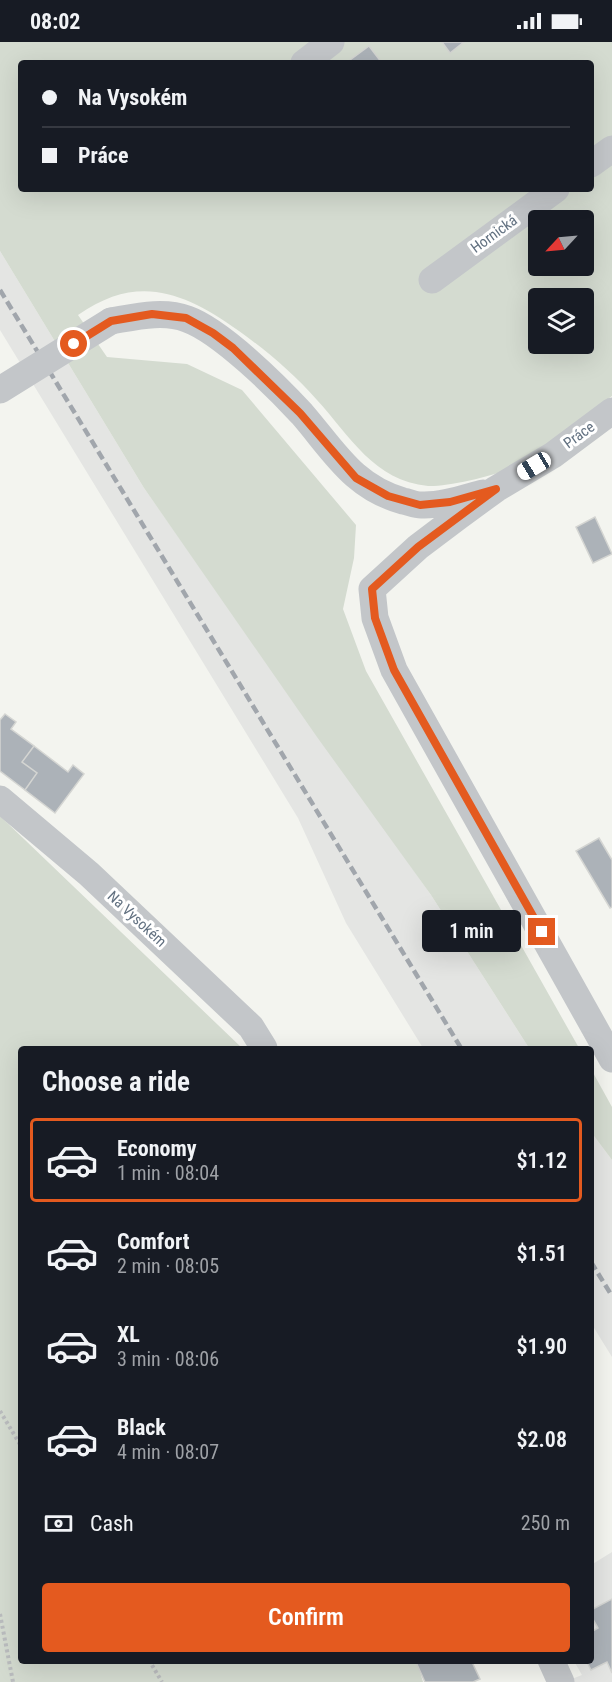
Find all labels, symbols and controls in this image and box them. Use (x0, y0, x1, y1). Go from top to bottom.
text: 08:02 (30, 9, 81, 34)
text: Na Vysokém (78, 85, 187, 110)
text: Práce (78, 143, 128, 168)
north arrow (528, 210, 594, 276)
map controls (528, 210, 594, 354)
street label: Hornická (467, 211, 521, 257)
button: layers (528, 288, 594, 354)
route start (60, 330, 87, 357)
street label: Práce (560, 418, 598, 452)
car (514, 449, 554, 483)
street label: Na Vysokém (104, 887, 170, 951)
callout: 1 min (422, 911, 521, 953)
route end (528, 918, 555, 945)
text: 1 min (449, 919, 494, 943)
text: Choose a ride (42, 1066, 190, 1098)
icon: car (45, 1133, 99, 1187)
text: Economy (117, 1136, 197, 1161)
text: $1.12 (516, 1148, 567, 1173)
text: 1 min · 08:04 (117, 1161, 219, 1185)
icon: car (45, 1226, 99, 1280)
text: Comfort (117, 1229, 190, 1254)
text: $1.51 (516, 1241, 567, 1266)
text: 2 min · 08:05 (117, 1254, 219, 1278)
icon: car (45, 1319, 99, 1373)
text: XL (117, 1322, 140, 1347)
text: $1.90 (516, 1334, 567, 1359)
text: 3 min · 08:06 (117, 1347, 219, 1371)
icon: car (45, 1412, 99, 1466)
text: Black (117, 1415, 166, 1440)
text: $2.08 (516, 1427, 567, 1452)
text: 4 min · 08:07 (117, 1440, 219, 1464)
icon: cash (42, 1507, 75, 1540)
text: Cash (90, 1511, 134, 1536)
text: 250 m (521, 1511, 570, 1535)
button: Confirm (42, 1583, 570, 1652)

